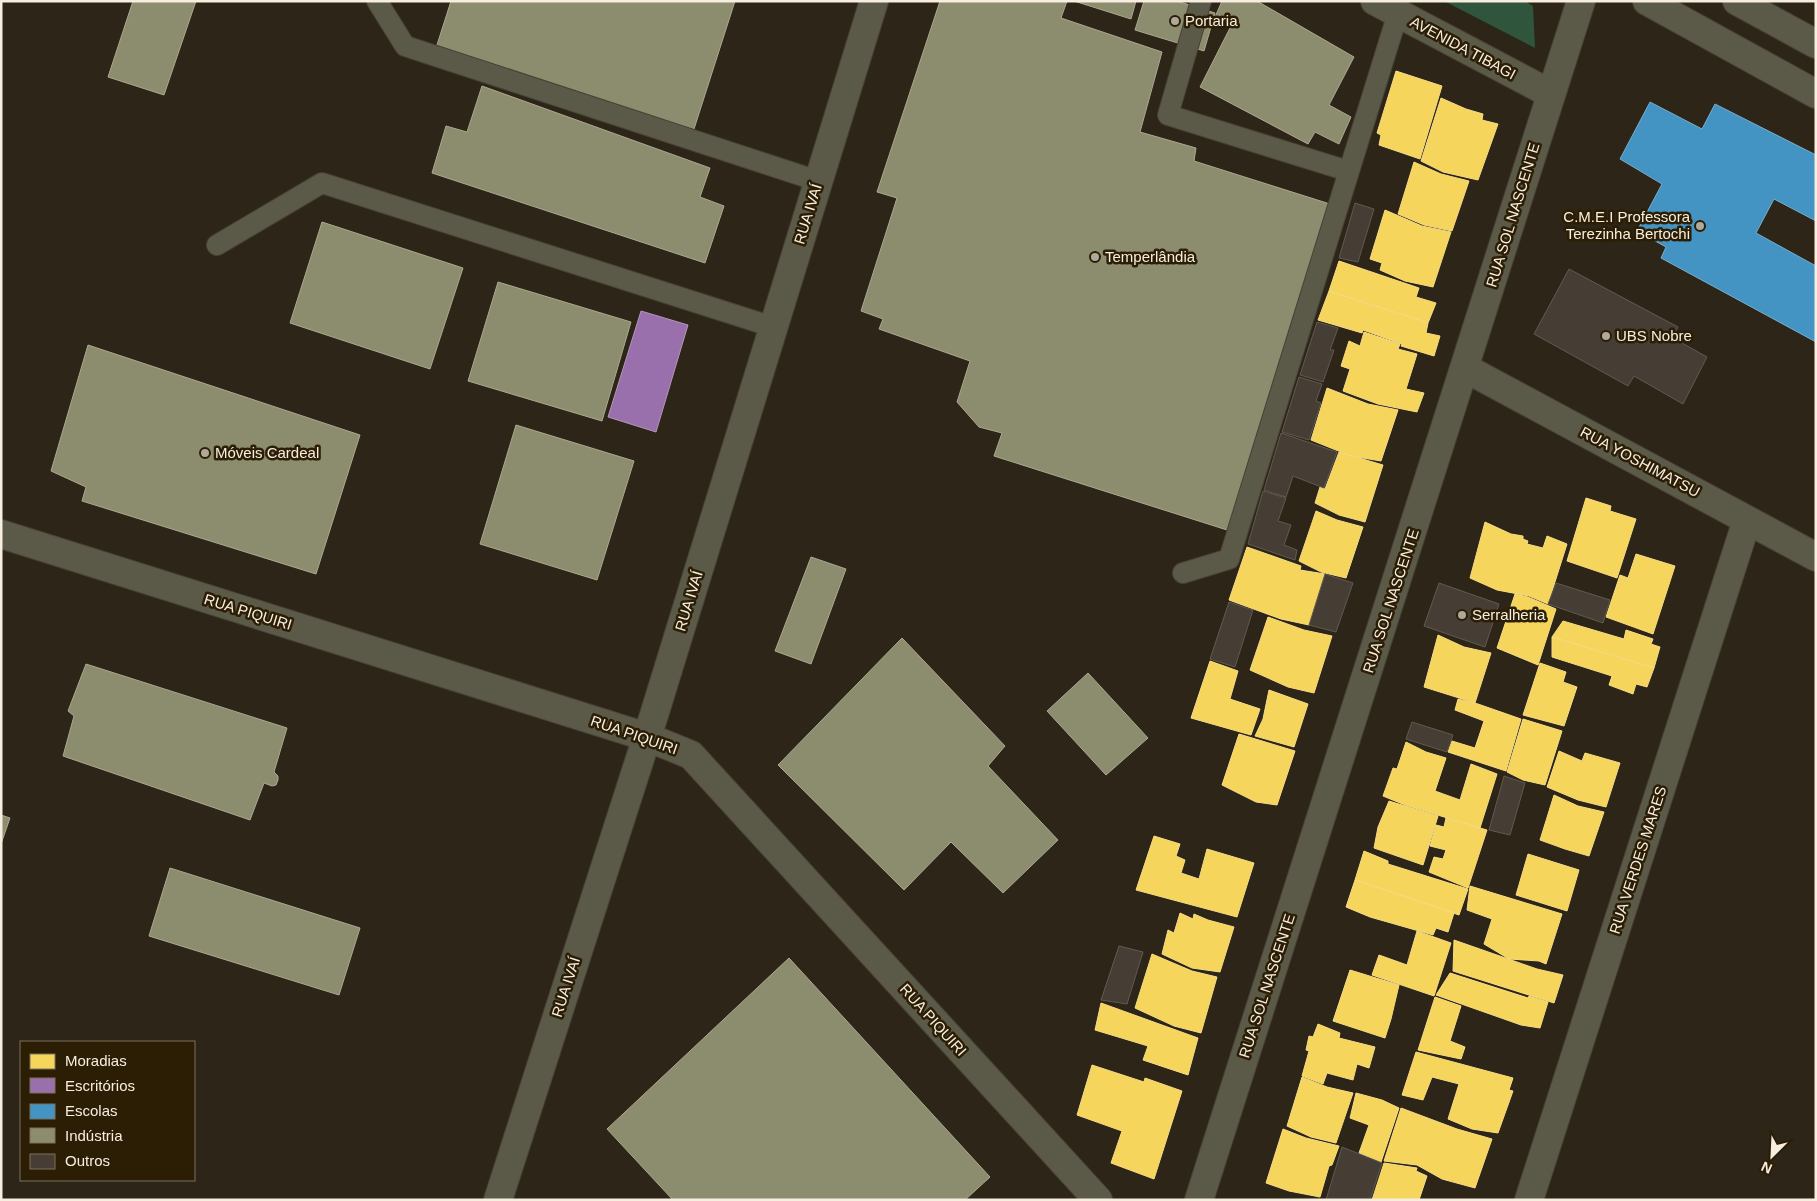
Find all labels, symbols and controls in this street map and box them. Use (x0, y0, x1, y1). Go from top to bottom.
place label: Portaria (1185, 12, 1238, 29)
street label: AVENIDA TIBAGI (1408, 13, 1519, 83)
marker: Portaria (1169, 15, 1181, 27)
street label: RUA SOL NASCENTE (1482, 140, 1543, 289)
street label: RUA IVAÍ (790, 181, 825, 246)
place label: C.M.E.I Professora Terezinha Bertochi (1563, 208, 1691, 242)
marker: C.M.E.I Professora Terezinha Bertochi (1694, 220, 1706, 232)
place label: Temperlândia (1105, 248, 1196, 265)
marker: Temperlândia (1089, 251, 1101, 263)
place label: UBS Nobre (1616, 327, 1692, 344)
marker: UBS Nobre (1600, 330, 1612, 342)
street label: RUA YOSHIMATSU (1578, 423, 1703, 500)
place label: Móveis Cardeal (215, 444, 319, 461)
marker: Móveis Cardeal (199, 447, 211, 459)
street label: RUA SOL NASCENTE (1359, 527, 1422, 675)
street label: RUA IVAÍ (671, 568, 706, 633)
street label: RUA PIQUIRI (202, 590, 294, 633)
place label: Serralheria (1472, 606, 1546, 623)
marker: Serralheria (1456, 609, 1468, 621)
street label: RUA PIQUIRI (588, 712, 680, 757)
street label: RUA VERDES MARES (1606, 784, 1669, 936)
street label: RUA SOL NASCENTE (1235, 912, 1298, 1060)
street label: RUA IVAÍ (548, 954, 583, 1019)
street label: RUA PIQUIRI (897, 980, 970, 1059)
legend (20, 1041, 195, 1181)
text: Moradias (65, 1052, 127, 1069)
text: Escritórios (65, 1077, 135, 1094)
text: Escolas (65, 1102, 118, 1119)
text: Indústria (65, 1127, 123, 1144)
north arrow (1747, 1131, 1797, 1181)
text: Outros (65, 1152, 110, 1169)
text: N (1759, 1159, 1775, 1177)

